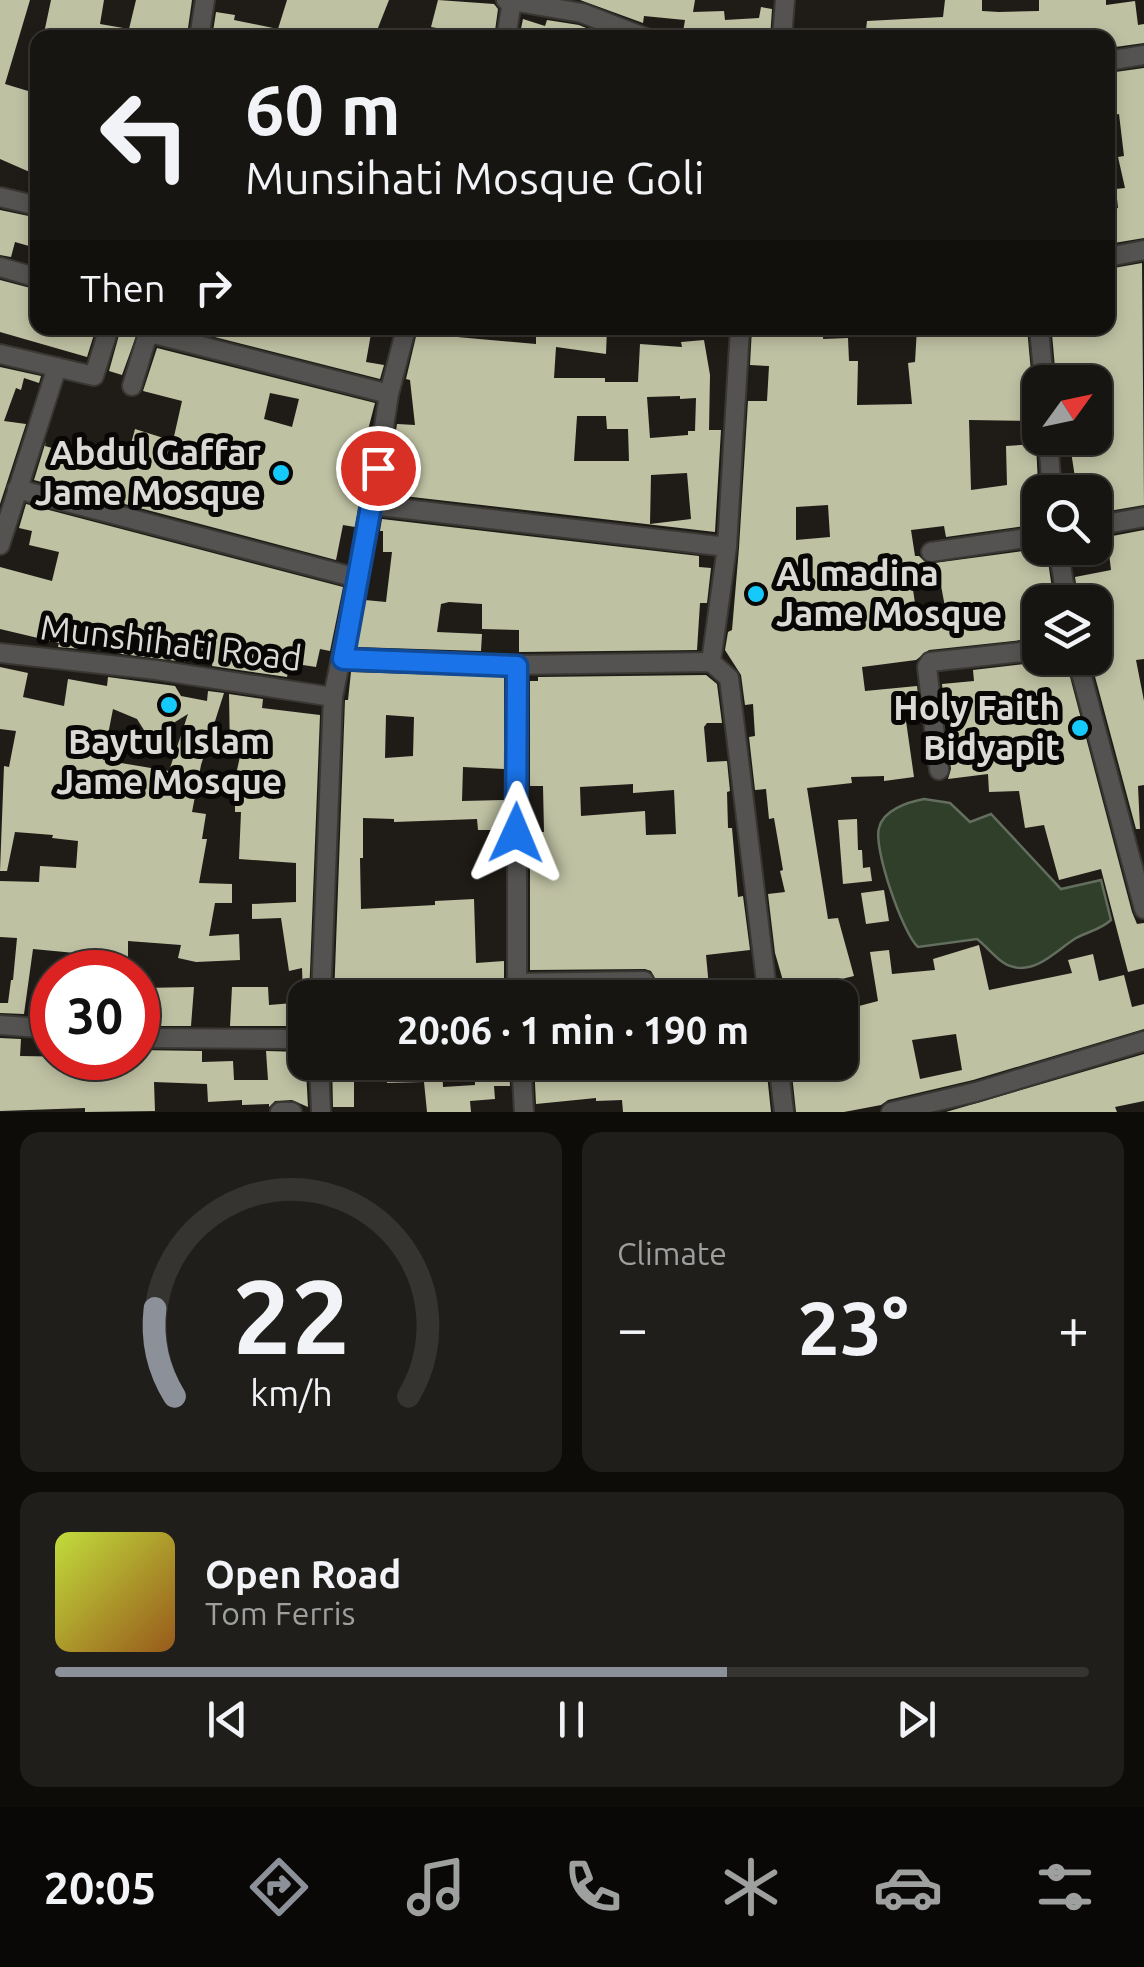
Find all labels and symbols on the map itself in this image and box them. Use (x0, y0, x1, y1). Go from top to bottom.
north arrow (1022, 365, 1112, 455)
pin (336, 426, 421, 511)
place label: Abdul Gaffar Jame Mosque (35, 432, 262, 512)
marker: Abdul Gaffar Jame Mosque (270, 462, 292, 484)
place label: Al madina Jame Mosque (776, 553, 1002, 633)
marker: Al madina Jame Mosque (745, 583, 767, 605)
street label: Munshihati Road (38, 606, 304, 678)
place label: Holy Faith Bidyapit (893, 687, 1060, 767)
marker: Baytul Islam Jame Mosque (158, 694, 180, 716)
marker: Holy Faith Bidyapit (1069, 717, 1091, 739)
place label: Baytul Islam Jame Mosque (56, 721, 282, 801)
position arrow (464, 781, 568, 885)
speed limit sign: 30 (30, 950, 160, 1080)

